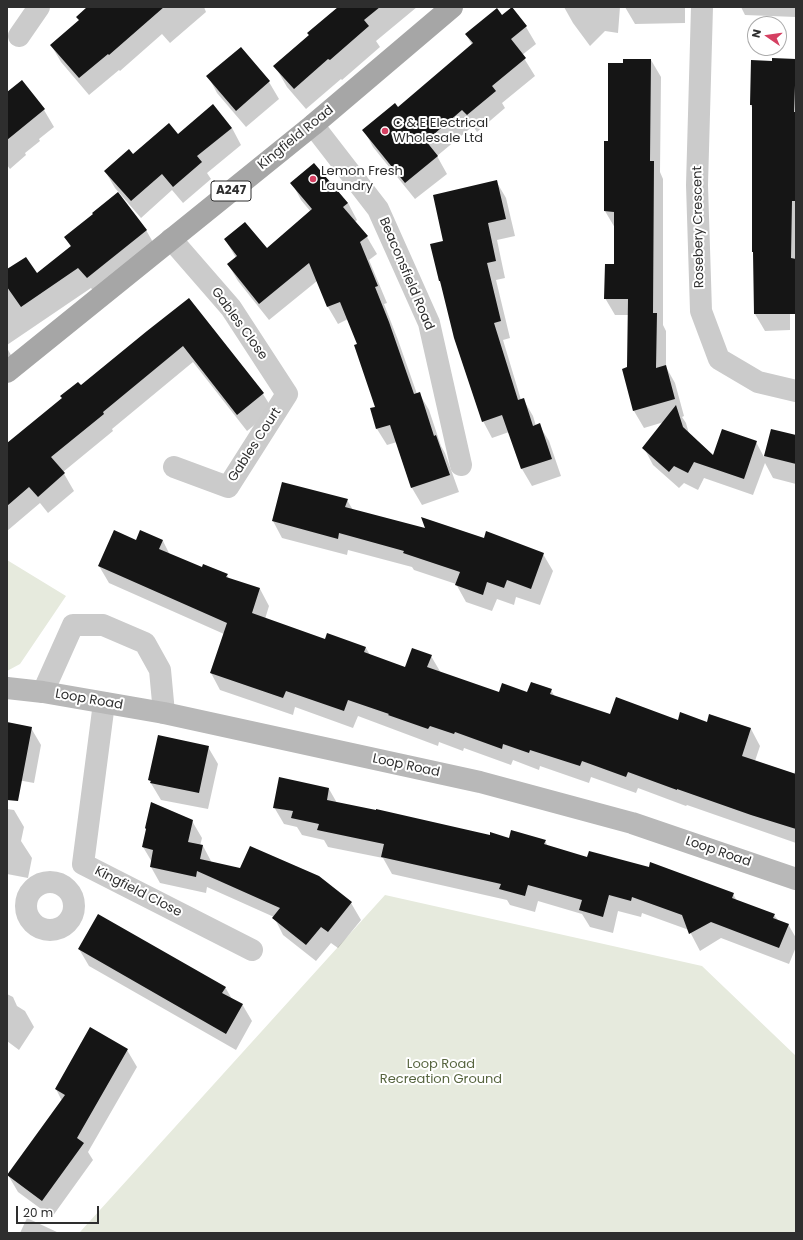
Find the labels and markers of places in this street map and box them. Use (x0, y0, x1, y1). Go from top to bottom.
place label: C & E Electrical Wholesale Ltd (393, 116, 488, 147)
marker: C & E Electrical Wholesale Ltd (380, 126, 390, 136)
place label: Lemon Fresh Laundry (321, 164, 403, 195)
marker: Lemon Fresh Laundry (308, 174, 318, 184)

